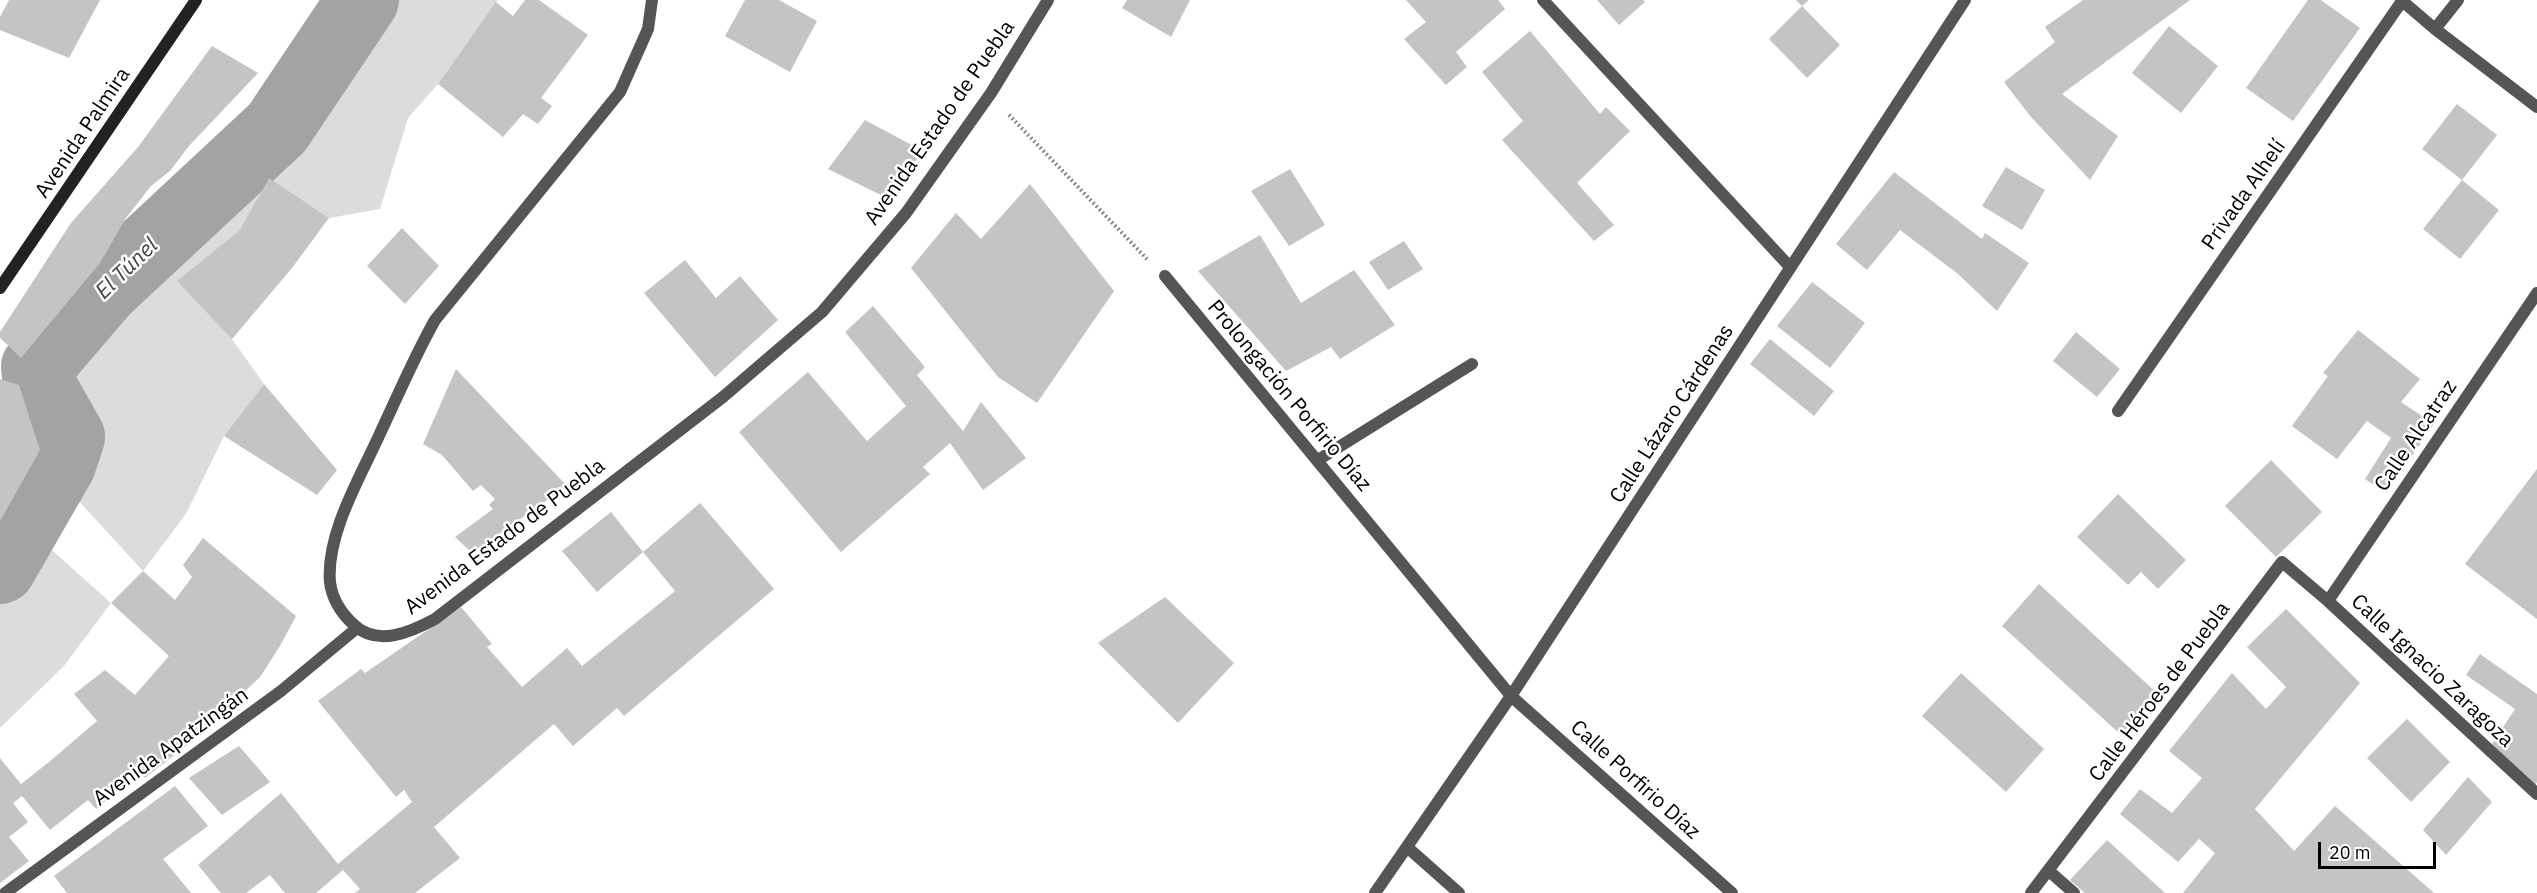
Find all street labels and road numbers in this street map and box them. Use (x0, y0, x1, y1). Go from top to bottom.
street label: Avenida Estado de Puebla (860, 16, 1020, 230)
street label: Avenida Palmira (30, 63, 136, 203)
street label: Privada Alhelí (2197, 135, 2291, 255)
street label: Prolongación Porfirio Díaz (1202, 295, 1376, 497)
street label: Calle Lázaro Cárdenas (1605, 320, 1739, 508)
street label: Calle Alcatraz (2369, 375, 2463, 497)
street label: Avenida Estado de Puebla (400, 454, 610, 620)
street label: Calle Ignacio Zaragoza (2346, 589, 2518, 753)
street label: Calle Héroes de Puebla (2084, 597, 2236, 787)
street label: Avenida Apatzingán (89, 682, 253, 812)
street label: Calle Porfirio Díaz (1565, 715, 1705, 845)

